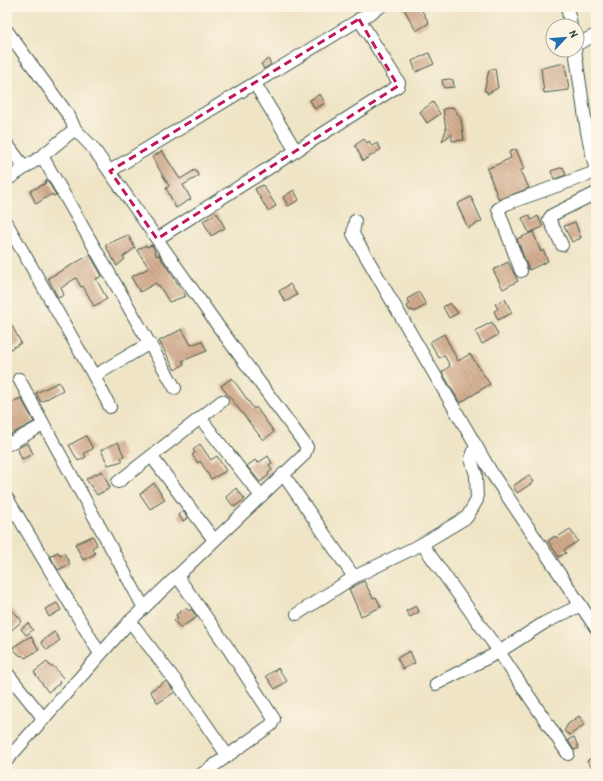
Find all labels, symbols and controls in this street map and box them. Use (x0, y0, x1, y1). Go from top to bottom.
north arrow (545, 18, 585, 58)
text: N (566, 28, 582, 39)

